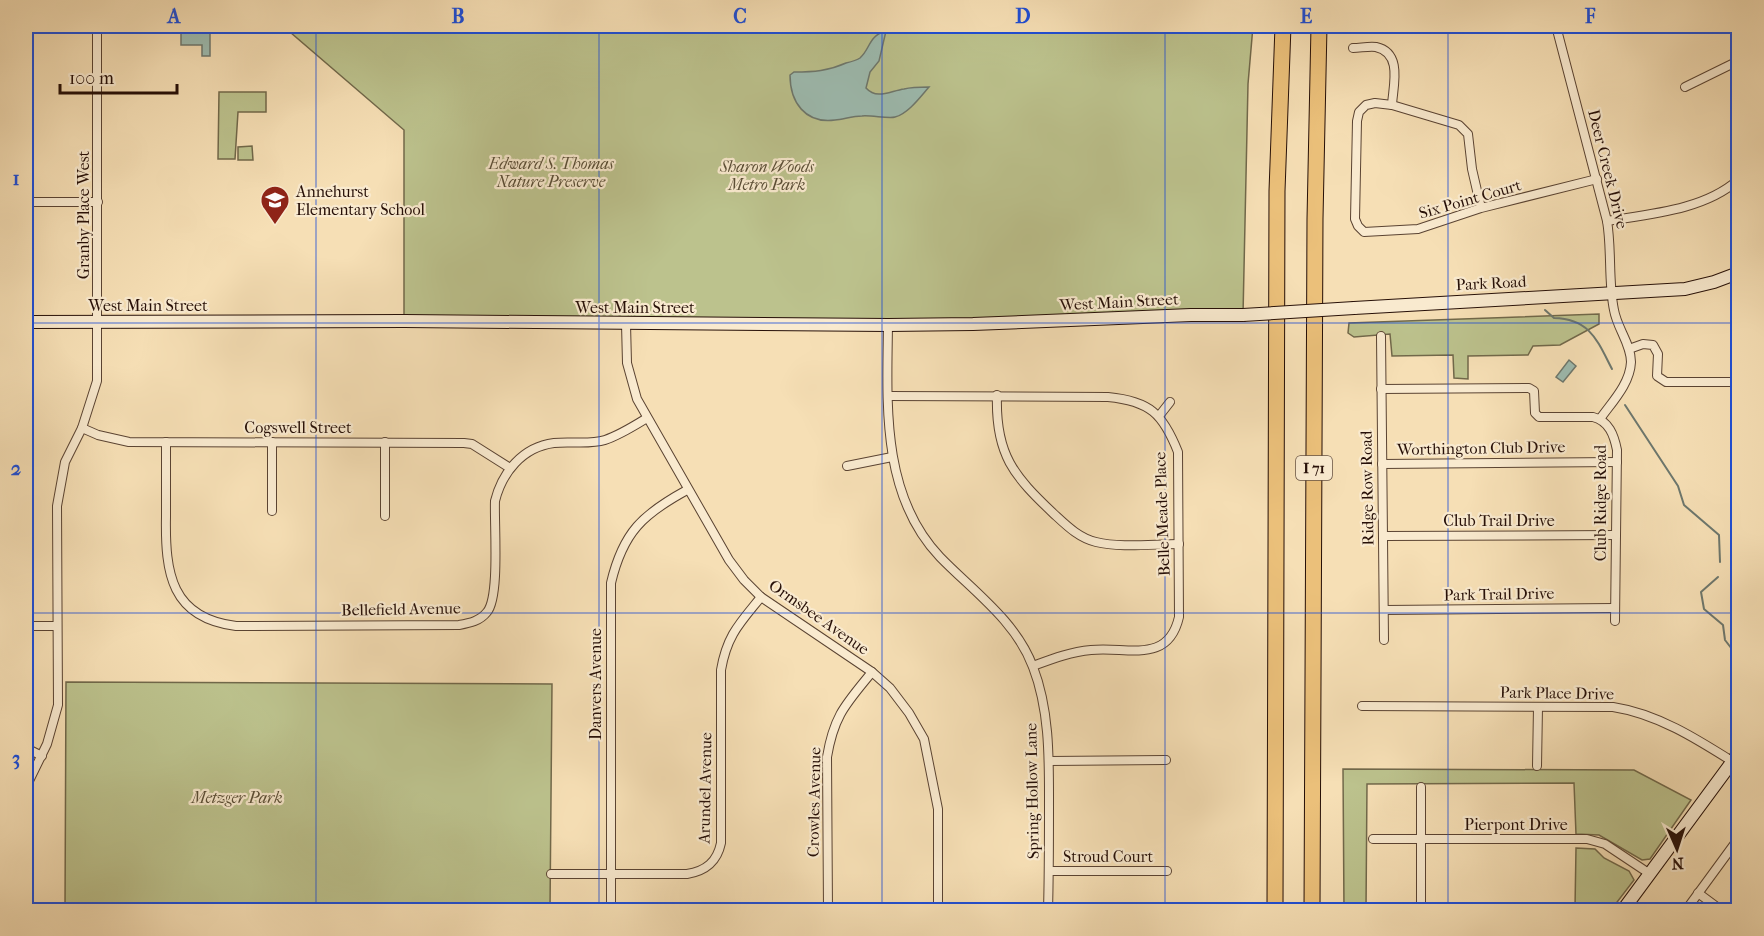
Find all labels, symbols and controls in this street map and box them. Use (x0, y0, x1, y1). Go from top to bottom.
text: A (166, 5, 182, 28)
text: B (451, 5, 465, 28)
text: C (733, 5, 747, 28)
text: D (1015, 5, 1031, 28)
text: E (1300, 5, 1312, 28)
text: F (1584, 5, 1596, 28)
scale bar (60, 57, 177, 95)
text: 100 m (69, 68, 114, 89)
street label: Deer Creek Drive (1584, 107, 1632, 231)
street label: Granby Place West (74, 150, 93, 279)
park label: Edward S. Thomas Nature Preserve (487, 154, 615, 191)
park label: Sharon Woods Metro Park (719, 157, 815, 194)
text: 1 (12, 167, 20, 190)
street label: Six Point Court (1417, 175, 1524, 223)
place label: Annehurst Elementary School (295, 182, 425, 219)
school or university icon: Annehurst Elementary School (259, 184, 291, 226)
street label: Park Road (1455, 272, 1527, 294)
street label: West Main Street (1058, 289, 1179, 315)
street label: West Main Street (87, 296, 208, 315)
street label: West Main Street (574, 298, 695, 317)
street label: Cogswell Street (244, 418, 352, 437)
street label: Ridge Row Road (1356, 430, 1378, 546)
street label: Worthington Club Drive (1396, 437, 1565, 459)
street label: Club Ridge Road (1591, 445, 1610, 561)
street label: Belle Meade Place (1150, 451, 1174, 577)
road number: I 71 (1296, 456, 1332, 480)
text: 2 (11, 457, 21, 480)
street label: Club Trail Drive (1443, 511, 1555, 530)
street label: Ormsbee Avenue (765, 575, 873, 659)
street label: Park Trail Drive (1443, 584, 1555, 604)
street label: Bellefield Avenue (341, 598, 461, 620)
street label: Danvers Avenue (586, 628, 605, 740)
street label: Park Place Drive (1500, 683, 1614, 703)
street label: Spring Hollow Lane (1021, 723, 1043, 859)
street label: Arundel Avenue (695, 732, 715, 845)
text: 3 (12, 747, 20, 770)
street label: Crowles Avenue (804, 747, 824, 857)
park label: Metzger Park (190, 788, 283, 807)
street label: Pierpont Drive (1464, 815, 1568, 834)
north arrow (1647, 819, 1707, 879)
street label: Stroud Court (1063, 847, 1153, 866)
text: N (1670, 854, 1684, 873)

